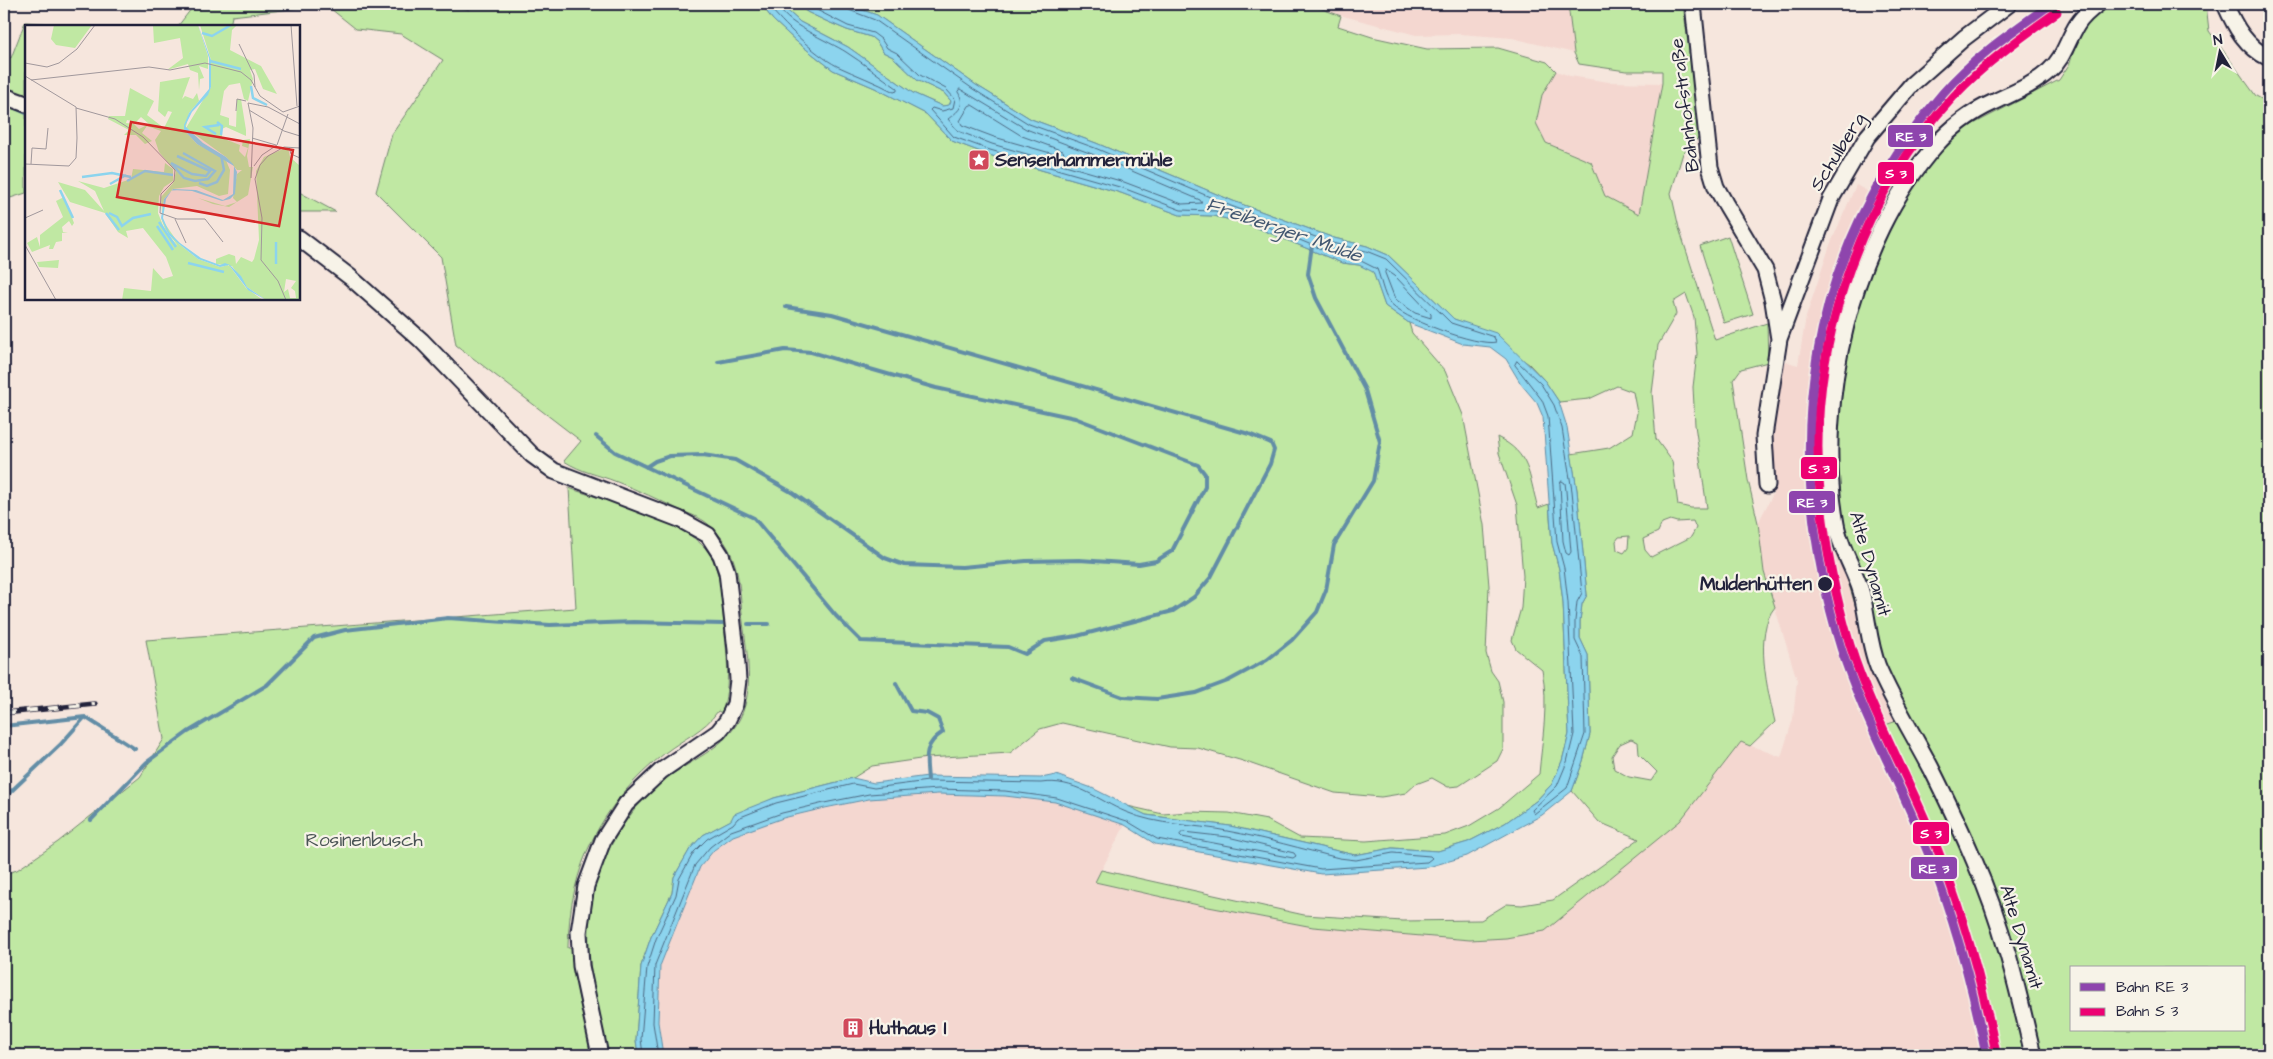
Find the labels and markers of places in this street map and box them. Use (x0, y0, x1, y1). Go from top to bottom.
place label: Sensenhammermühle (994, 147, 1174, 174)
place icon: Sensenhammermühle (967, 148, 991, 172)
place label: Muldenhütten (1700, 571, 1812, 598)
marker: Muldenhütten (1816, 575, 1834, 593)
place label: Huthaus I (869, 1015, 947, 1042)
building icon: Huthaus I (841, 1016, 865, 1040)

